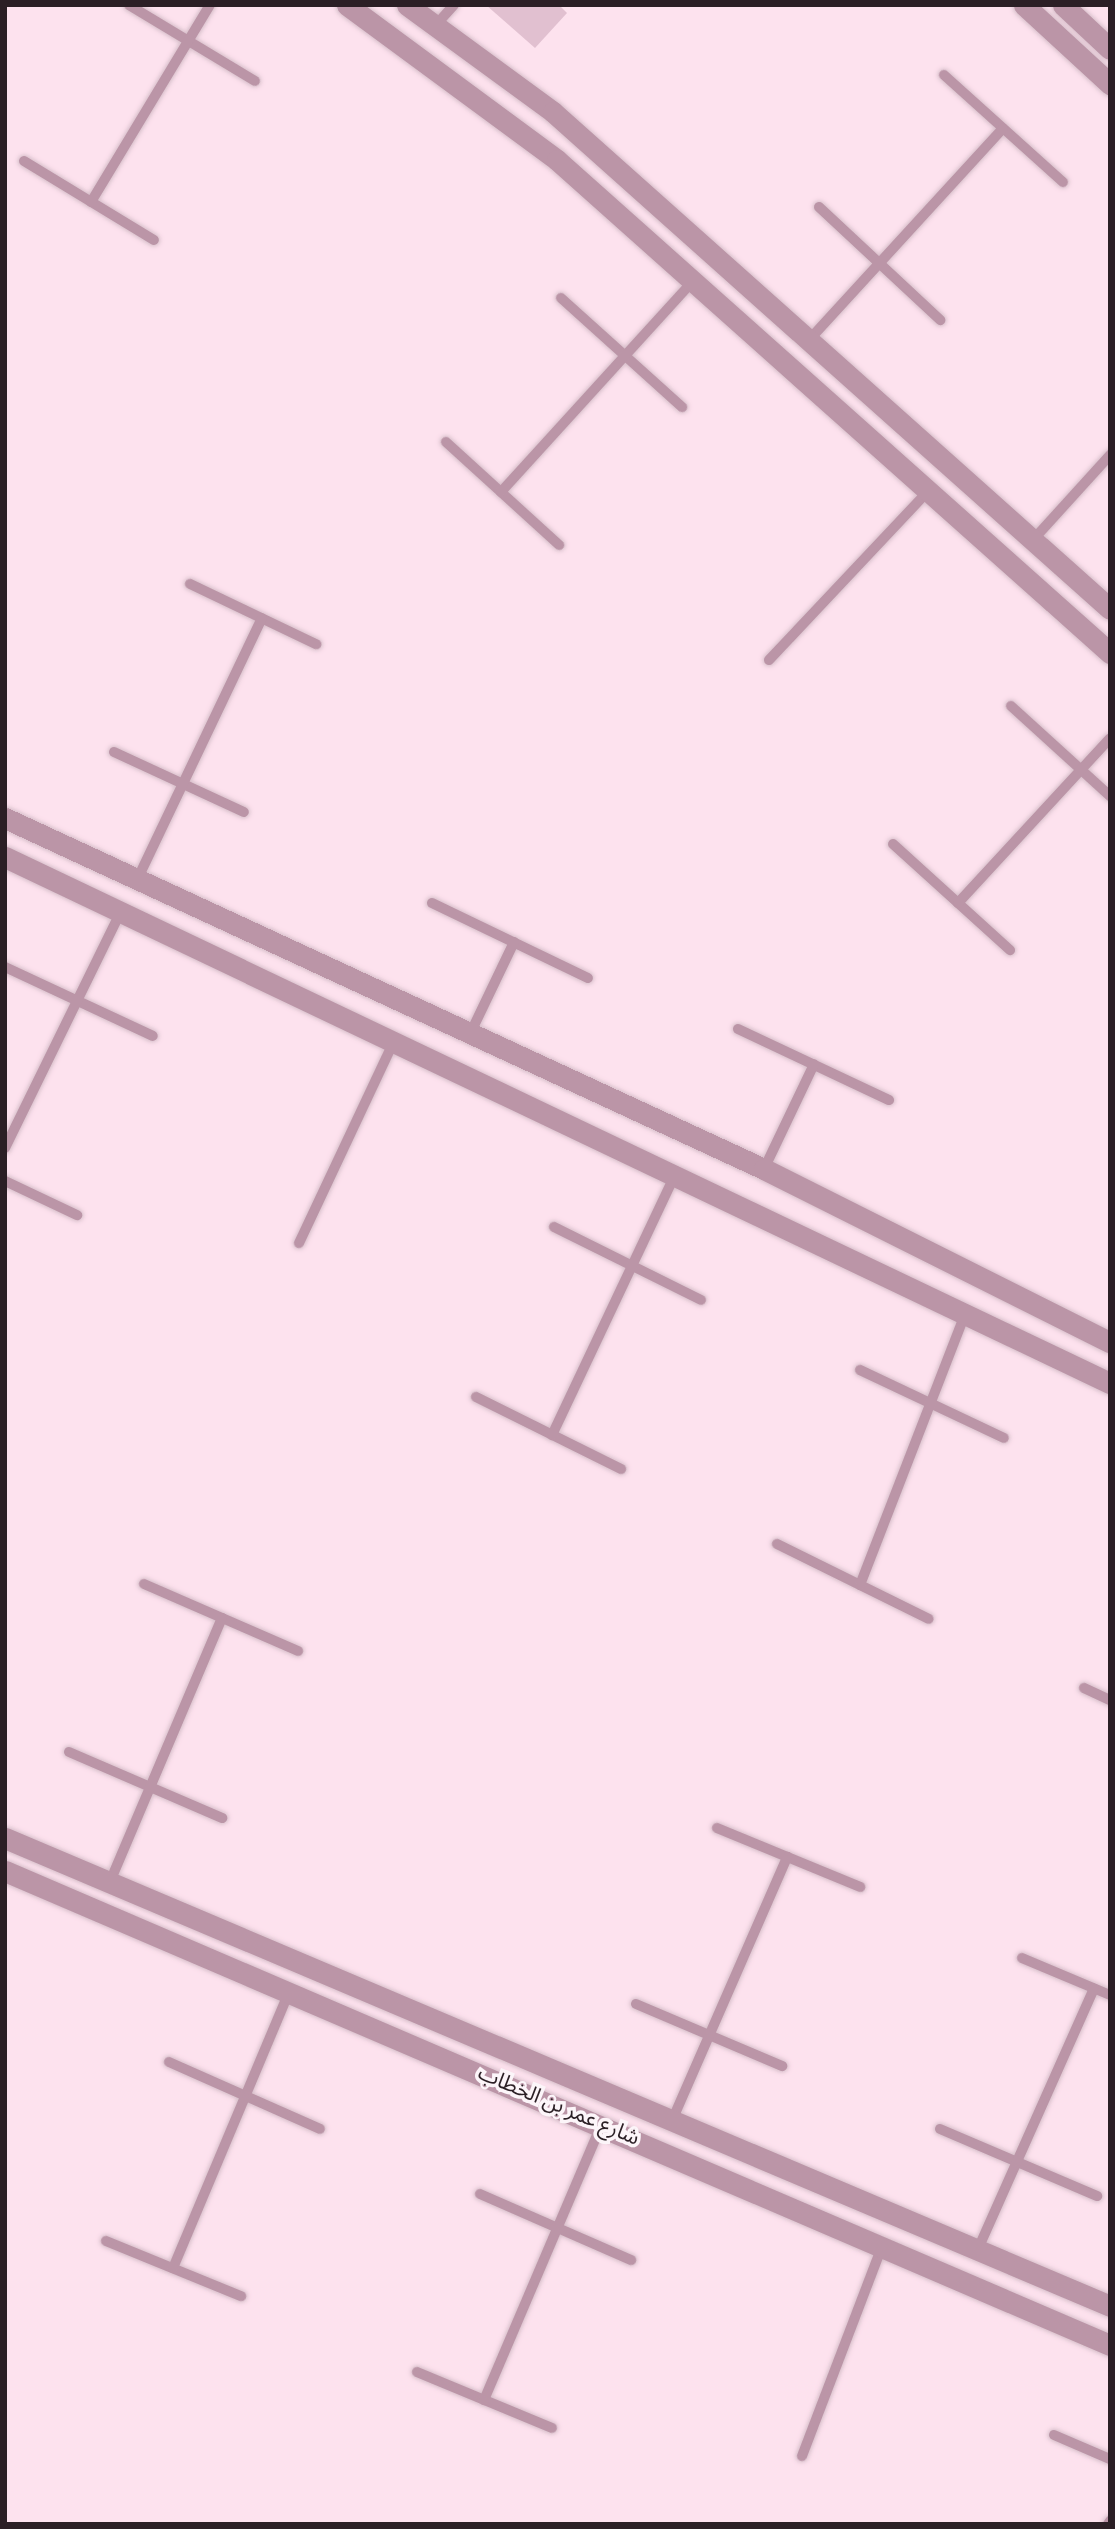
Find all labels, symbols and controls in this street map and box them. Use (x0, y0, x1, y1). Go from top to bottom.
street label: شارع عمر بن الخطاب (474, 2060, 644, 2150)

